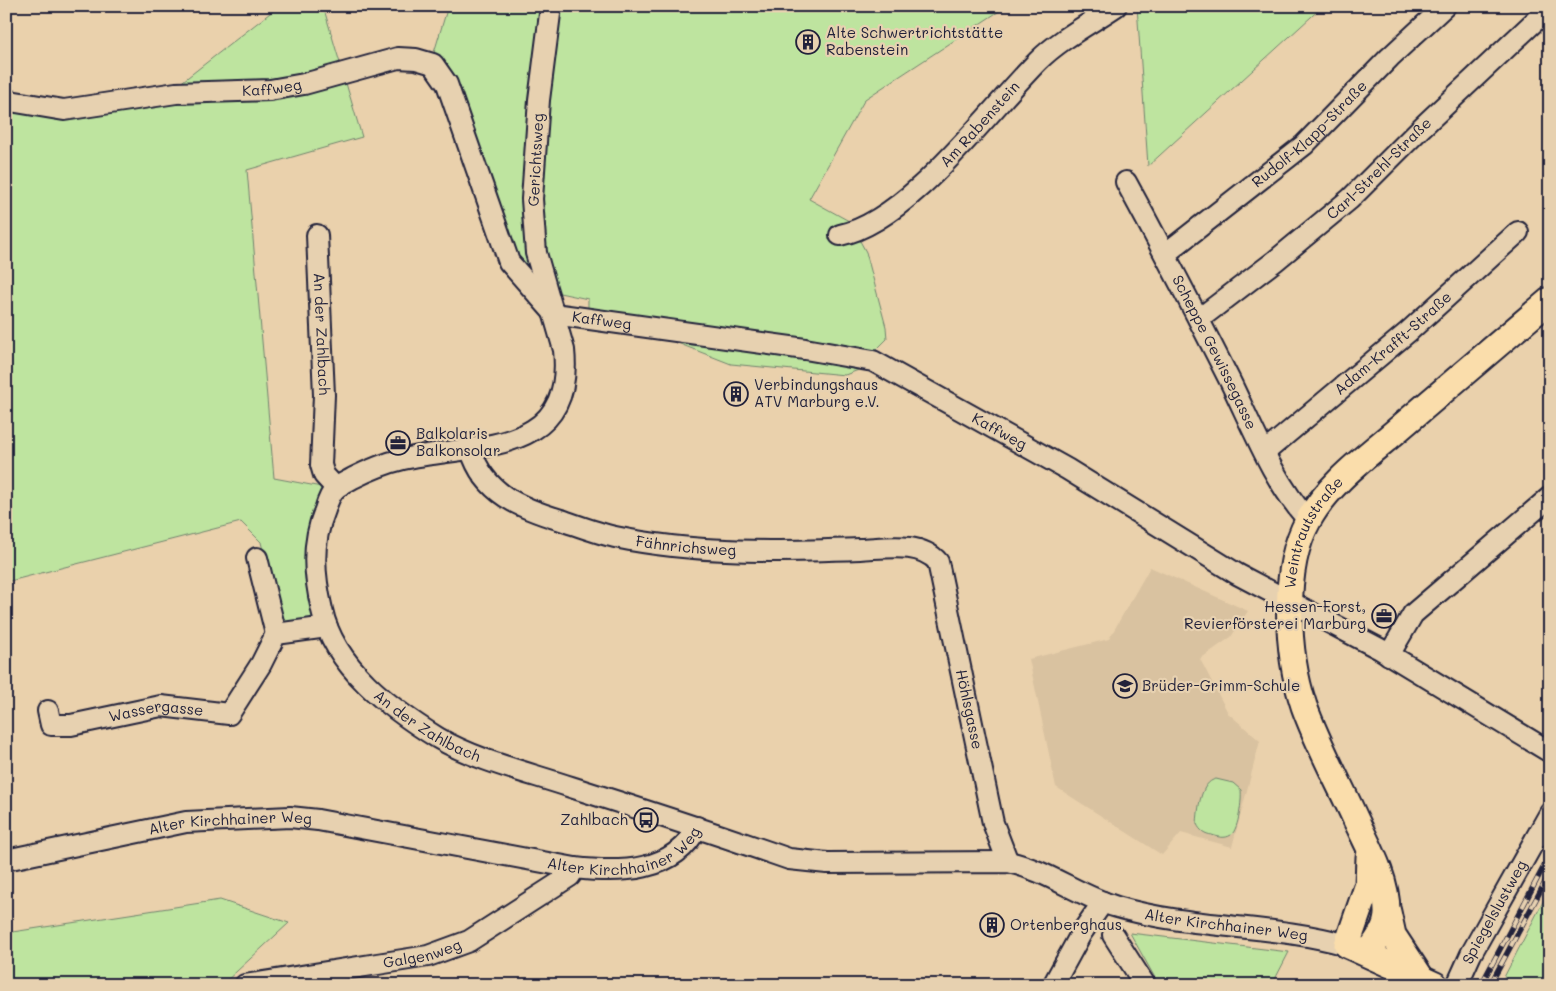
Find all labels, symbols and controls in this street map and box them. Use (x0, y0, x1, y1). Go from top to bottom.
place label: Alte Schwertrichtstätte Rabenstein (826, 22, 1003, 59)
building icon: Alte Schwertrichtstätte Rabenstein (795, 29, 821, 55)
street label: Kaffweg (242, 74, 303, 100)
street label: Am Rabenstein (935, 76, 1023, 171)
street label: Rudolf-Klapp-Straße (1247, 76, 1371, 191)
street label: Carl-Strehl-Straße (1322, 112, 1435, 223)
street label: Gerichtsweg (523, 113, 547, 207)
street label: Scheppe Gewissegasse (1168, 271, 1262, 432)
street label: An der Zahlbach (310, 272, 335, 396)
street label: Adam-Krafft-Straße (1330, 286, 1455, 399)
street label: Kaffweg (571, 306, 633, 334)
place label: Verbindungshaus ATV Marburg e.V. (754, 374, 880, 411)
building icon: Verbindungshaus ATV Marburg e.V. (723, 381, 749, 407)
street label: Kaffweg (969, 407, 1031, 454)
place label: Balkolaris Balkonsolar (416, 423, 500, 460)
office icon: Balkolaris Balkonsolar (385, 430, 411, 456)
street label: Weintrautstraße (1279, 472, 1347, 589)
street label: Fähnrichsweg (634, 530, 737, 559)
place label: Hessen-Forst, Revierförsterei Marburg (1184, 596, 1366, 633)
office icon: Hessen-Forst, Revierförsterei Marburg (1371, 603, 1397, 629)
street label: Höhlsgasse (952, 668, 988, 751)
school or university icon: Brüder-Grimm-Schule (1112, 673, 1138, 699)
place label: Brüder-Grimm-Schule (1142, 675, 1300, 695)
street label: An der Zahlbach (370, 685, 484, 766)
street label: Wassergasse (107, 695, 205, 726)
street label: Alter Kirchhainer Weg (146, 806, 313, 839)
bus stop icon: Zahlbach (633, 807, 659, 833)
place label: Zahlbach (560, 809, 628, 829)
street label: Alter Kirchhainer Weg (546, 823, 704, 879)
street label: Spiegelslustweg (1457, 856, 1531, 967)
street label: Alter Kirchhainer Weg (1143, 903, 1310, 945)
building icon: Ortenberghaus (979, 912, 1005, 938)
place label: Ortenberghaus (1010, 914, 1122, 934)
street label: Galgenweg (381, 934, 464, 972)

